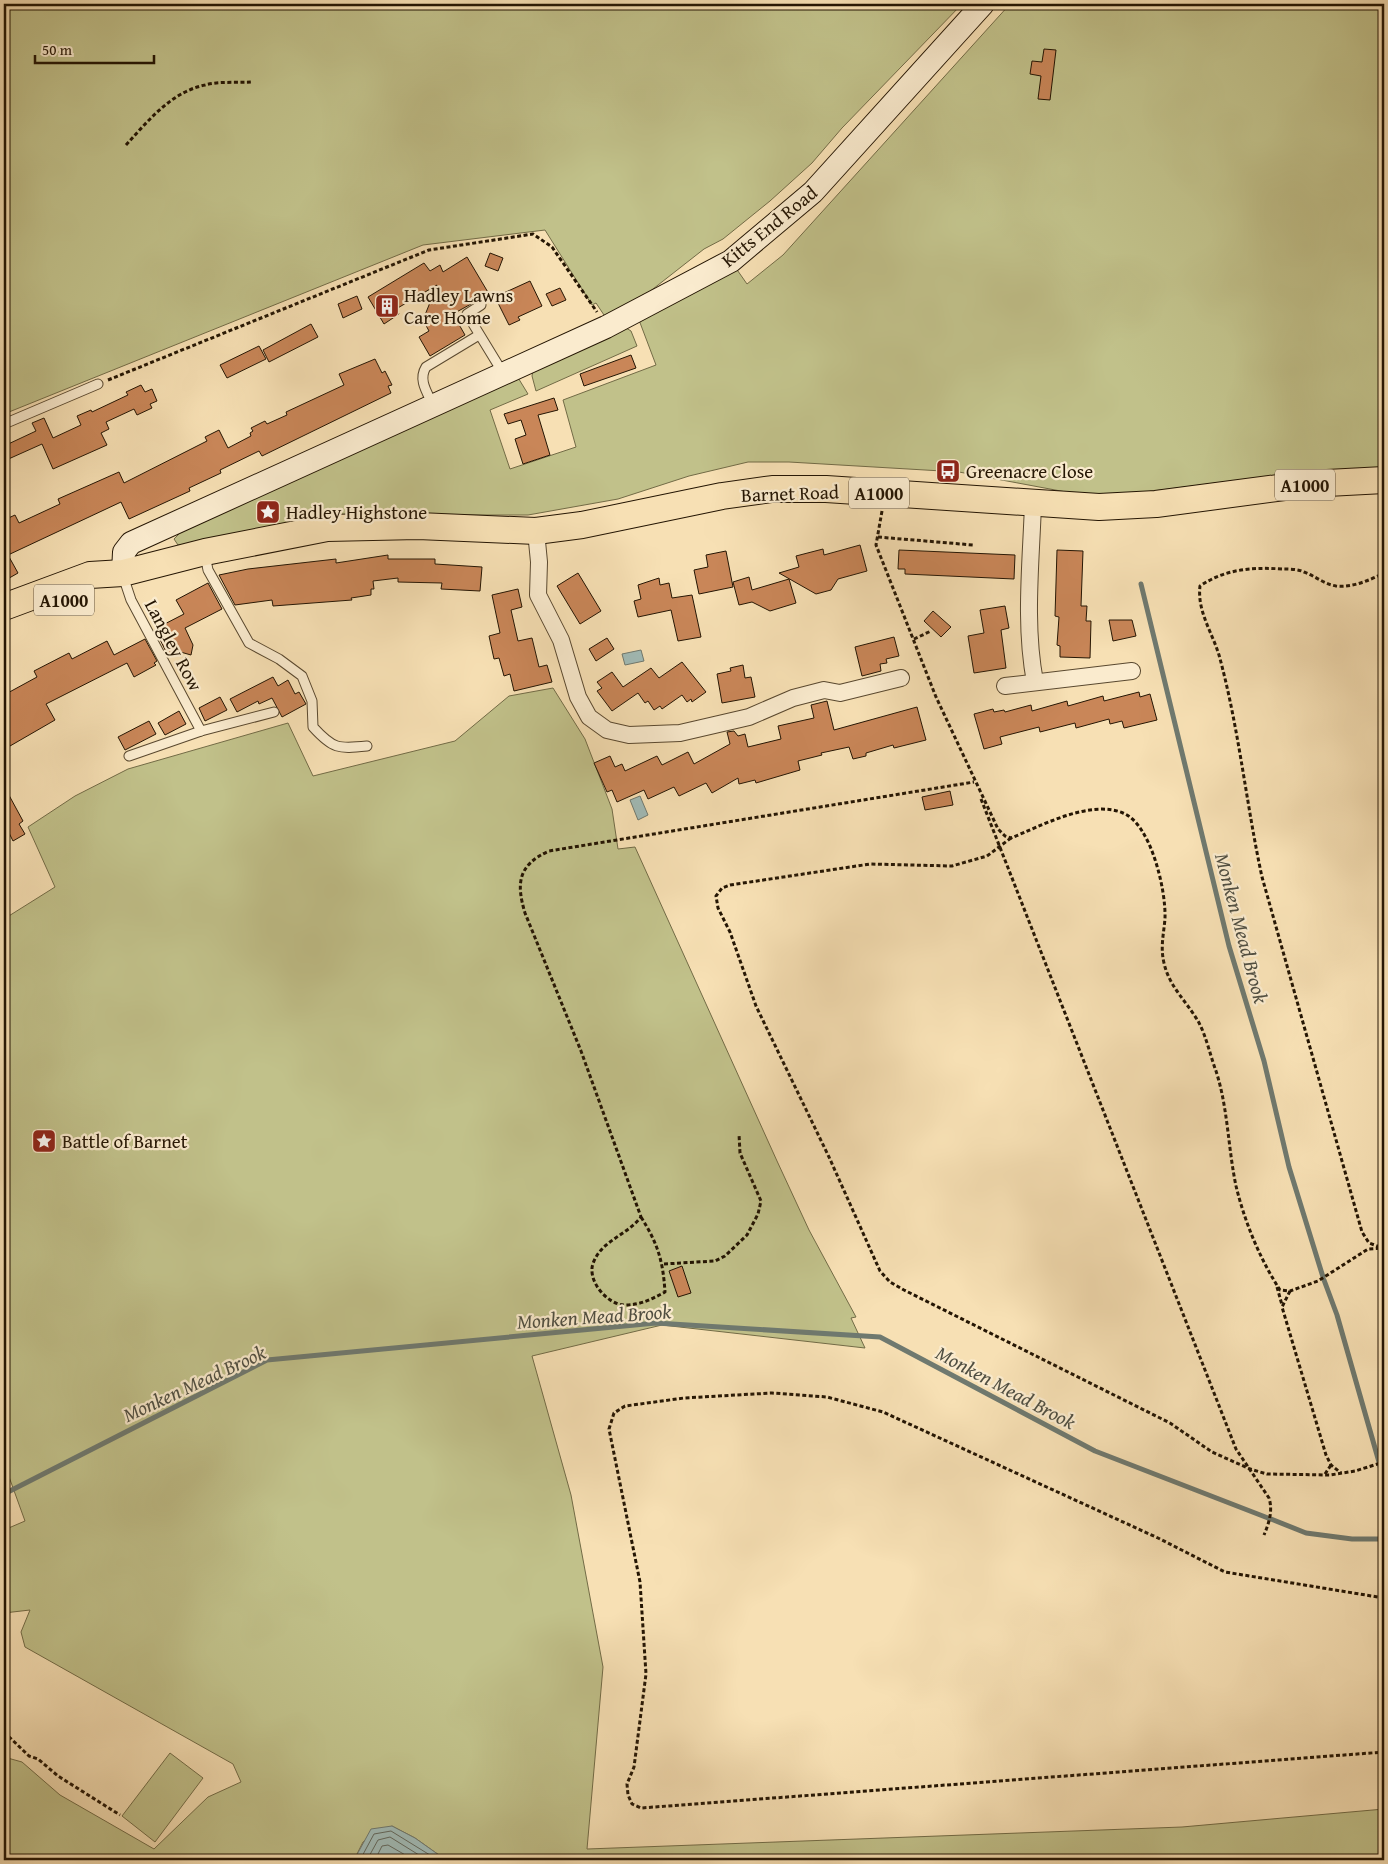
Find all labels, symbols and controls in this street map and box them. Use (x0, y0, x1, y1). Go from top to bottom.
scale bar (35, 32, 154, 64)
text: 50 m (42, 39, 73, 60)
street label: Kitts End Road (715, 178, 824, 273)
place label: Hadley Lawns Care Home (404, 281, 513, 331)
building icon: Hadley Lawns Care Home (374, 293, 400, 319)
place label: Greenacre Close (966, 457, 1093, 485)
bus stop icon: Greenacre Close (935, 458, 961, 484)
road number: A1000 (1275, 470, 1335, 500)
street label: Barnet Road (741, 477, 840, 509)
road number: A1000 (849, 478, 909, 508)
place label: Hadley Highstone (286, 498, 427, 526)
place icon: Hadley Highstone (255, 499, 281, 525)
road number: A1000 (34, 584, 94, 616)
street label: Langley Row (138, 594, 210, 696)
water label: Monken Mead Brook (1208, 850, 1276, 1007)
place label: Battle of Barnet (62, 1127, 188, 1155)
place icon: Battle of Barnet (31, 1128, 57, 1154)
water label: Monken Mead Brook (516, 1296, 673, 1336)
water label: Monken Mead Brook (118, 1337, 271, 1429)
water label: Monken Mead Brook (931, 1338, 1082, 1436)

